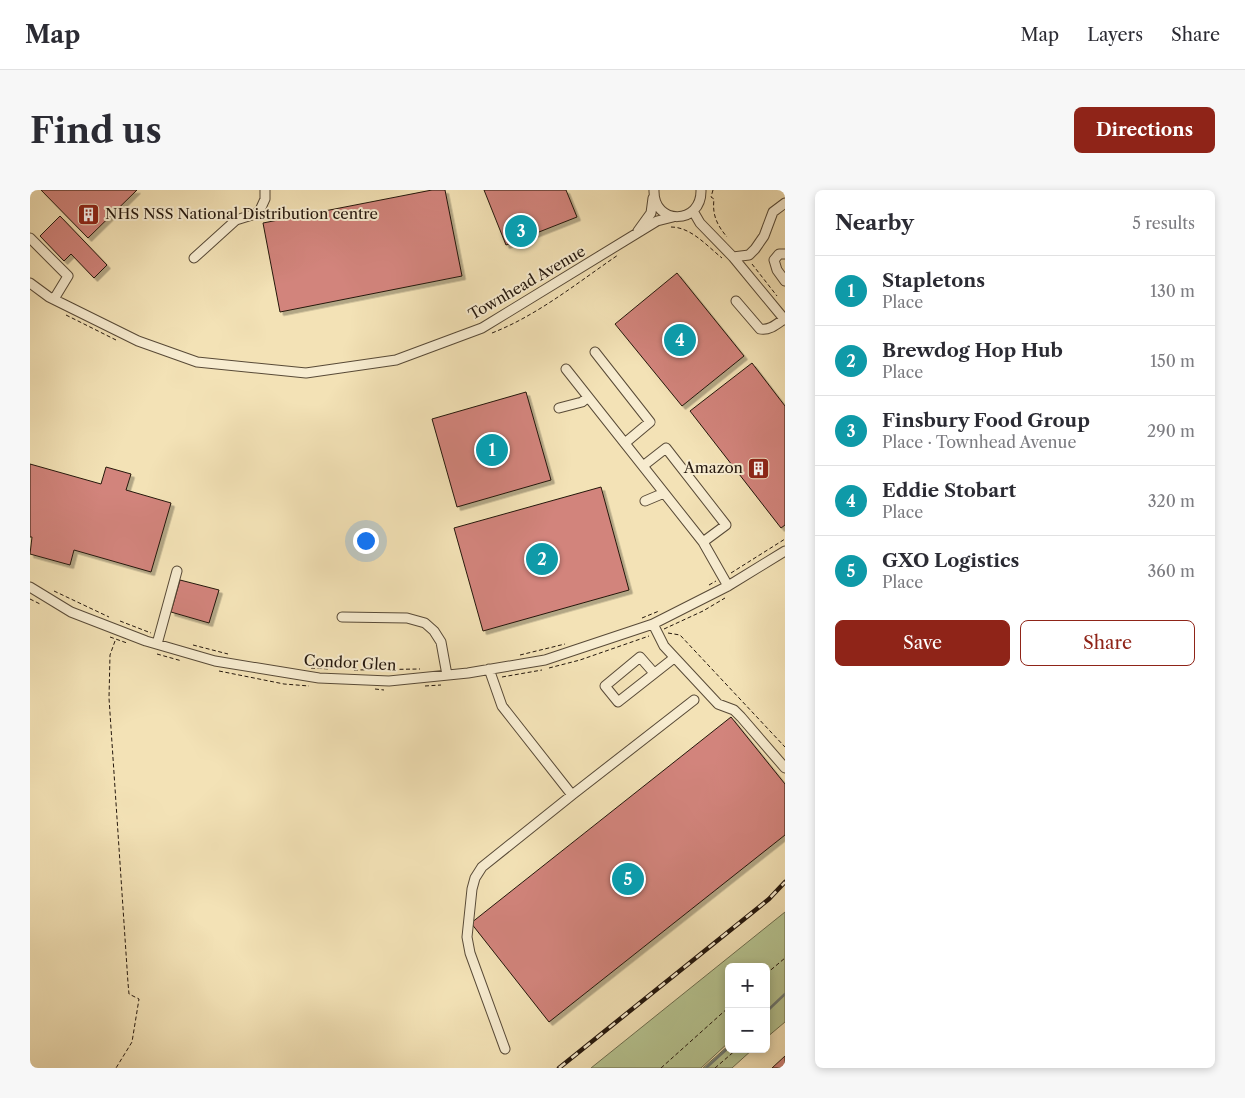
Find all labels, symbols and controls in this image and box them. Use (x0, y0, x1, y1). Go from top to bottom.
text: Map (25, 20, 80, 49)
text: Map (1021, 24, 1059, 46)
text: Layers (1087, 24, 1143, 46)
text: Share (1171, 24, 1220, 46)
button: Directions (1074, 107, 1215, 153)
text: Find us (30, 109, 162, 152)
building icon: NHS NSS National Distribution centre (77, 202, 101, 226)
place label: NHS NSS National Distribution centre (105, 204, 378, 223)
text: Nearby (835, 210, 914, 235)
pin: 3 (505, 212, 537, 250)
text: 5 results (1132, 213, 1195, 233)
street label: Townhead Avenue (465, 241, 589, 324)
text: Stapletons (882, 269, 985, 292)
text: 1 (847, 281, 855, 301)
text: 130 m (1150, 281, 1195, 301)
text: Place (882, 292, 923, 312)
pin: 4 (664, 321, 696, 359)
text: Brewdog Hop Hub (882, 339, 1063, 362)
text: 2 (846, 351, 856, 371)
text: 150 m (1150, 351, 1195, 371)
text: Place (882, 362, 923, 382)
text: Finsbury Food Group (882, 409, 1090, 432)
text: 3 (846, 421, 856, 441)
text: 290 m (1147, 421, 1195, 441)
pin: 1 (476, 431, 508, 469)
text: Place · Townhead Avenue (882, 432, 1076, 452)
building icon: Amazon (747, 456, 771, 480)
place label: Amazon (683, 458, 744, 477)
text: Eddie Stobart (882, 479, 1016, 502)
text: 4 (846, 491, 856, 511)
text: 320 m (1148, 491, 1195, 511)
text: Place (882, 502, 923, 522)
your location (353, 528, 379, 554)
pin: 2 (526, 540, 558, 578)
text: GXO Logistics (882, 549, 1019, 572)
text: 5 (847, 561, 855, 581)
text: 360 m (1148, 561, 1195, 581)
text: Place (882, 572, 923, 592)
button: Save (835, 620, 1010, 666)
button: Share (1020, 620, 1195, 666)
street label: Condor Glen (303, 651, 397, 674)
pin: 5 (612, 860, 644, 898)
map controls (725, 963, 770, 1053)
button: + (725, 963, 770, 1008)
button: − (725, 1008, 770, 1053)

